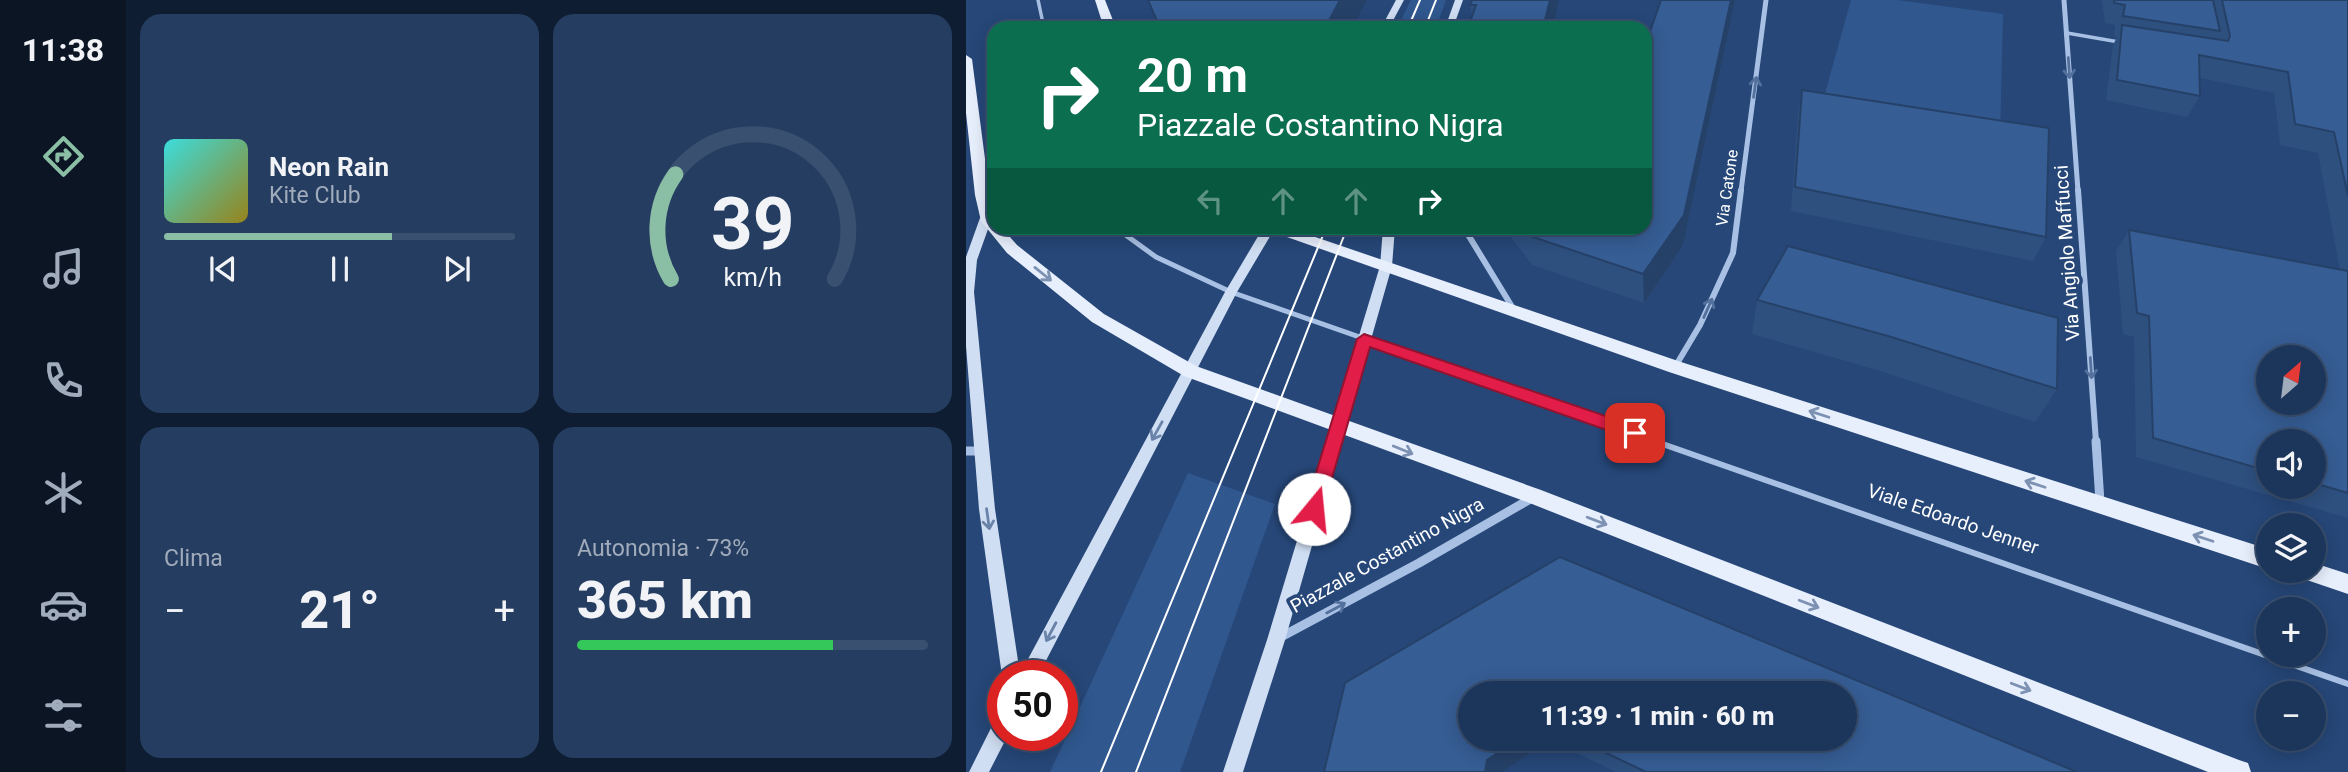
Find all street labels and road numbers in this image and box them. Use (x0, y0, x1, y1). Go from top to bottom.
street label: Via Catone (1712, 148, 1742, 228)
street label: Via Angiolo Maffucci (2049, 164, 2085, 342)
street label: Viale Edoardo Jenner (1864, 479, 2042, 559)
street label: Piazzale Costantino Nigra (1286, 492, 1488, 618)

